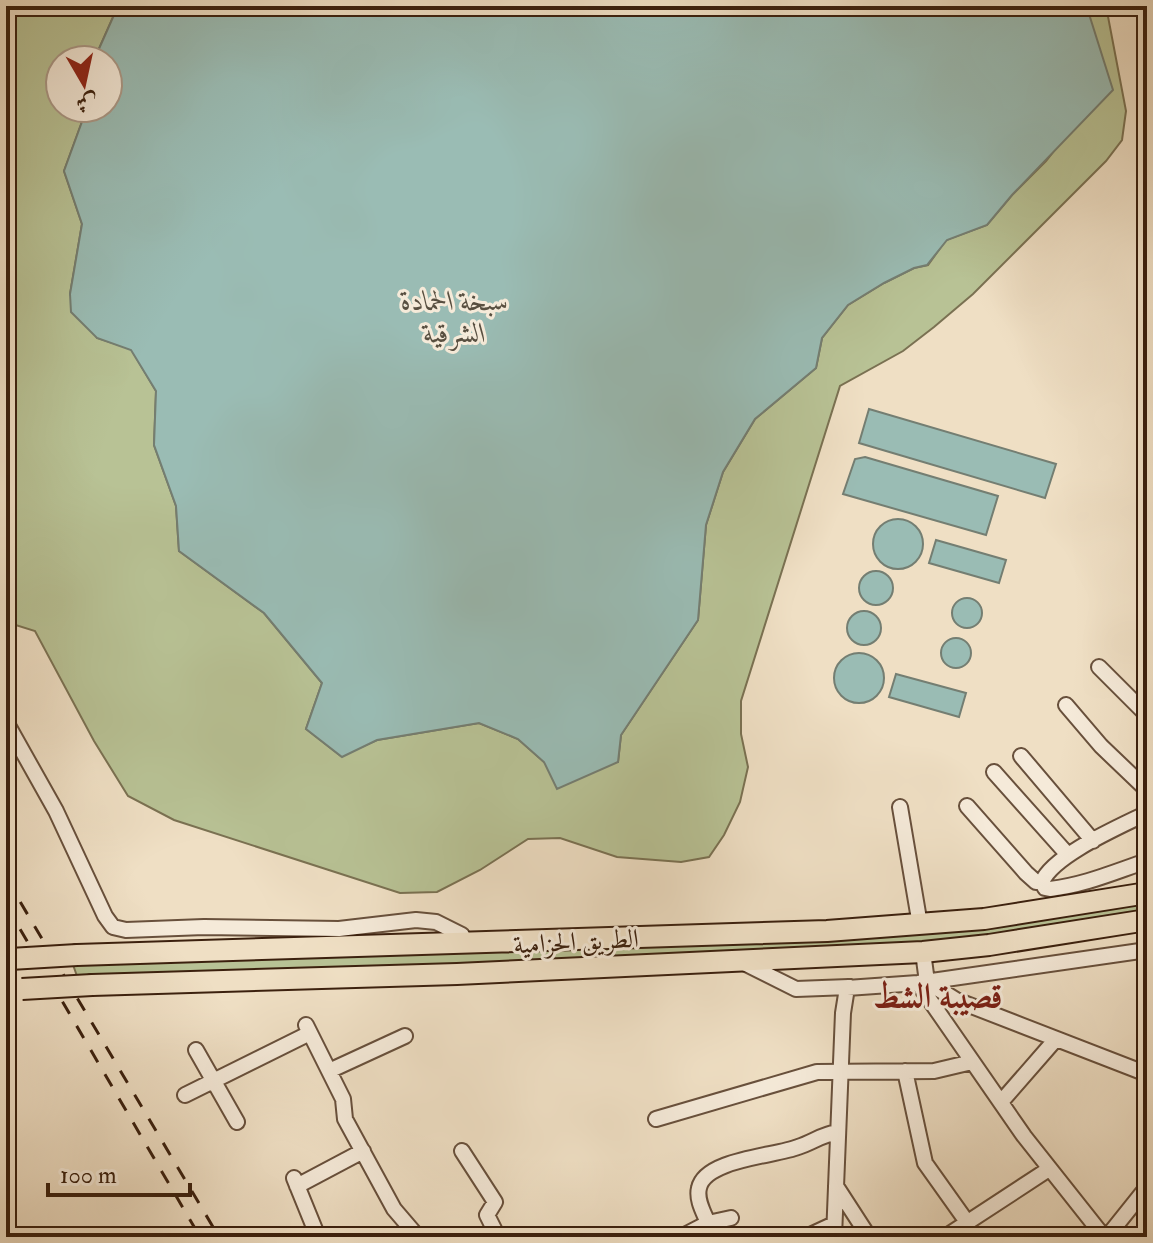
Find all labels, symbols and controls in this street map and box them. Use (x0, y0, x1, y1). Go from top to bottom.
north arrow (44, 44, 124, 124)
text: ش (74, 87, 100, 118)
water label: سبخة الحمادة الشرقية (400, 284, 509, 351)
street label: الطريق الحزامية (512, 923, 640, 961)
district label: قصيبة الشط (873, 975, 1003, 1018)
scale bar (48, 1147, 190, 1197)
text: 100 m (60, 1160, 117, 1191)

